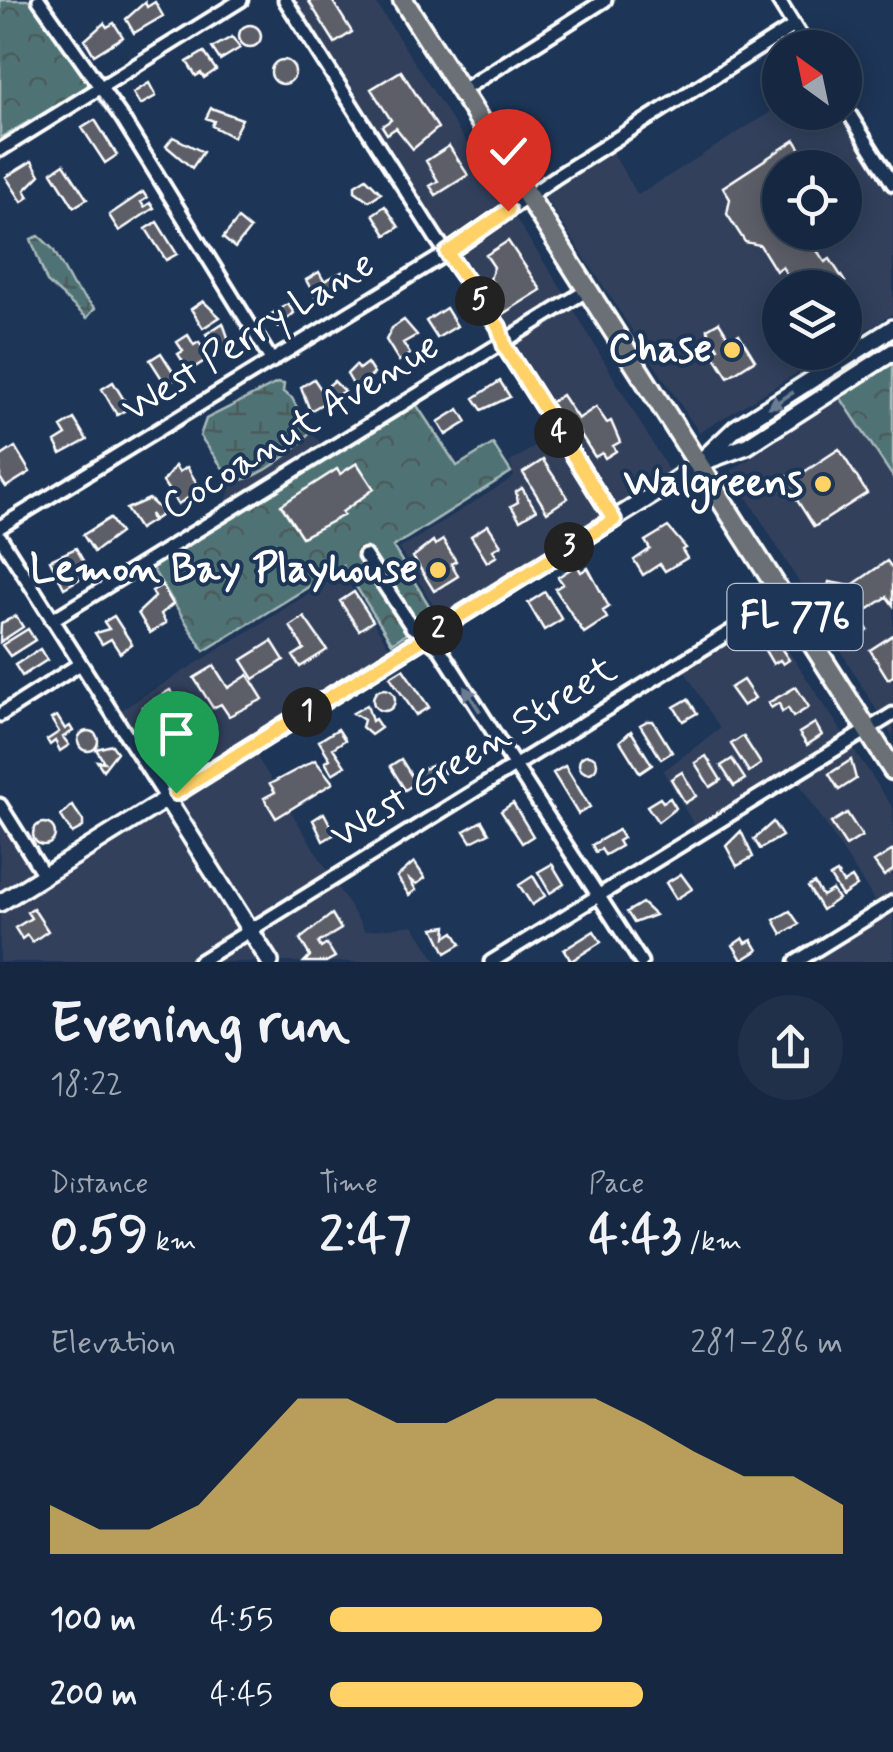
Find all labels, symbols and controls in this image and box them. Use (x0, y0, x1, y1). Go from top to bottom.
north arrow (762, 30, 862, 130)
map controls (762, 30, 862, 370)
pin (466, 109, 551, 212)
icon: check (481, 124, 536, 179)
button: locate (762, 150, 862, 250)
street label: West Perry Lane (113, 239, 385, 435)
button: layers (762, 270, 862, 370)
pin: 5 (455, 276, 505, 326)
text: 5 (472, 282, 488, 319)
street label: Cocoanut Avenue (152, 321, 450, 533)
place label: Chase (608, 324, 712, 376)
marker: Chase (721, 339, 743, 361)
one-way arrow (768, 390, 795, 408)
pin: 4 (534, 408, 584, 458)
text: 4 (551, 414, 567, 451)
place label: Walgreens (624, 458, 803, 514)
marker: Walgreens (812, 473, 834, 495)
pin: 3 (544, 522, 594, 572)
text: 3 (563, 528, 575, 565)
place label: Lemon Bay Playhouse (30, 544, 418, 596)
marker: Lemon Bay Playhouse (427, 559, 449, 581)
road number: FL 776 (728, 584, 862, 650)
pin: 2 (413, 605, 463, 655)
text: 2 (431, 611, 445, 648)
street label: West Green Street (321, 644, 627, 862)
one-way arrow (464, 686, 482, 713)
pin: 1 (282, 687, 332, 737)
pin (134, 691, 219, 794)
text: 1 (301, 693, 313, 730)
icon: arrive (149, 706, 204, 761)
text: Evening run (50, 990, 350, 1062)
button: share (738, 995, 843, 1100)
text: 18:22 (50, 1064, 123, 1106)
text: Distance (50, 1166, 148, 1203)
text: Time (319, 1166, 378, 1203)
text: Pace (589, 1166, 644, 1203)
text: 0.59 (50, 1203, 148, 1269)
text: 2:47 (319, 1203, 411, 1269)
text: 4:43 (589, 1203, 681, 1269)
text: km (148, 1224, 197, 1261)
text: /km (681, 1224, 742, 1261)
text: Elevation (50, 1322, 176, 1364)
text: 281–286 m (690, 1322, 843, 1364)
text: 100 m (50, 1599, 136, 1641)
text: 4:55 (210, 1599, 273, 1641)
text: 200 m (50, 1674, 137, 1716)
text: 4:45 (210, 1674, 273, 1716)

